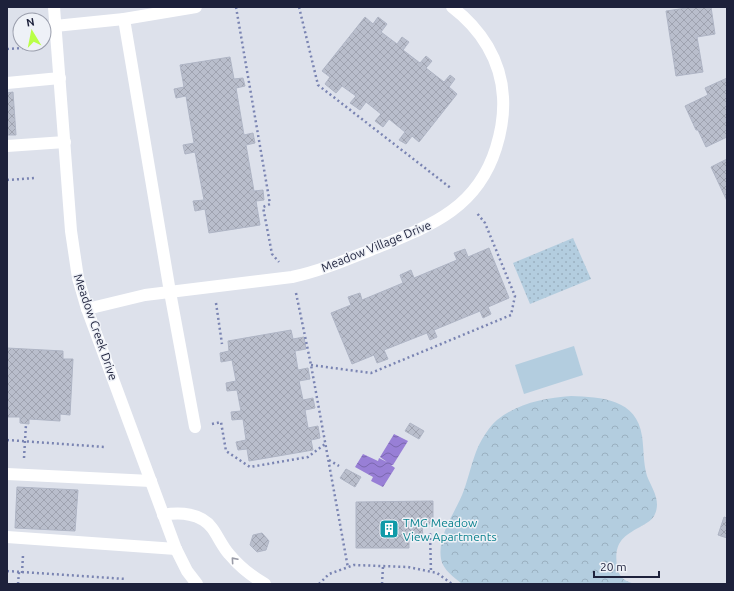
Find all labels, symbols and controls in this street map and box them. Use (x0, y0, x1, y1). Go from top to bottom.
north arrow (12, 12, 52, 52)
text: N (25, 16, 35, 29)
street label: Meadow Village Drive (319, 218, 433, 274)
street label: Meadow Creek Drive (72, 272, 120, 382)
place label: TMG Meadow View Apartments (403, 516, 497, 543)
building icon: TMG Meadow View Apartments (378, 518, 400, 540)
scale bar (594, 553, 659, 579)
one-way arrow (232, 557, 239, 565)
text: 20 m (600, 560, 627, 573)

